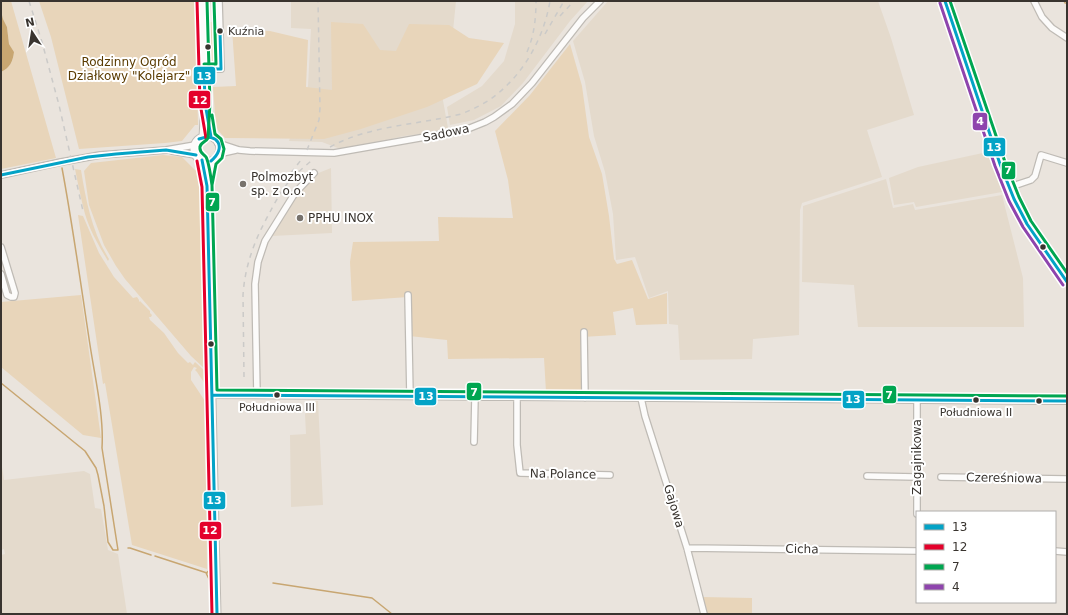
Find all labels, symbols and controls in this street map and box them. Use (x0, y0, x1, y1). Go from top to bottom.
north arrow (12, 12, 52, 52)
text: N (24, 15, 36, 30)
place label: Kuźnia (228, 25, 264, 38)
marker: Kuźnia (215, 26, 225, 36)
unlabelled marker (203, 42, 213, 52)
park label: Rodzinny Ogród Działkowy "Kolejarz" (68, 55, 190, 83)
line badge: 13 (193, 66, 216, 85)
text: 13 (196, 70, 212, 83)
line badge: 12 (188, 90, 211, 109)
text: 12 (192, 94, 208, 107)
line badge: 4 (972, 112, 988, 131)
text: 4 (976, 115, 984, 128)
street label: Sadowa (422, 121, 470, 145)
line badge: 13 (983, 137, 1006, 157)
text: 13 (986, 141, 1002, 154)
line badge: 7 (1001, 161, 1016, 180)
text: 7 (1004, 164, 1012, 177)
place label: Polmozbyt sp. z o.o. (251, 170, 314, 198)
marker: Polmozbyt sp. z o.o. (238, 179, 248, 189)
line badge: 7 (205, 192, 220, 212)
text: 7 (208, 196, 216, 209)
place label: PPHU INOX (308, 211, 374, 225)
marker: PPHU INOX (295, 213, 305, 223)
unlabelled marker (1038, 242, 1048, 252)
unlabelled marker (206, 339, 216, 349)
line badge: 7 (466, 382, 482, 401)
line badge: 7 (882, 385, 897, 404)
text: 7 (470, 386, 478, 399)
line badge: 13 (414, 387, 437, 406)
text: 7 (885, 389, 893, 402)
marker: Południowa III (272, 390, 282, 400)
text: 13 (418, 390, 434, 403)
line badge: 13 (842, 390, 865, 409)
text: 13 (845, 393, 861, 406)
marker: Południowa II (971, 395, 981, 405)
unlabelled marker (1034, 396, 1044, 406)
place label: Południowa III (239, 401, 315, 414)
place label: Południowa II (940, 406, 1012, 419)
street label: Zagajnikowa (910, 419, 924, 495)
street label: Na Polance (530, 466, 596, 482)
street label: Czereśniowa (966, 470, 1042, 486)
street label: Gajowa (661, 483, 687, 529)
line badge: 13 (203, 491, 226, 510)
text: 13 (206, 494, 222, 507)
legend (916, 511, 1056, 603)
text: 13 (952, 520, 967, 534)
line badge: 12 (199, 521, 222, 540)
text: 12 (202, 524, 218, 537)
text: 12 (952, 540, 967, 554)
street label: Cicha (785, 542, 819, 556)
text: 7 (952, 560, 960, 574)
text: 4 (952, 580, 960, 594)

